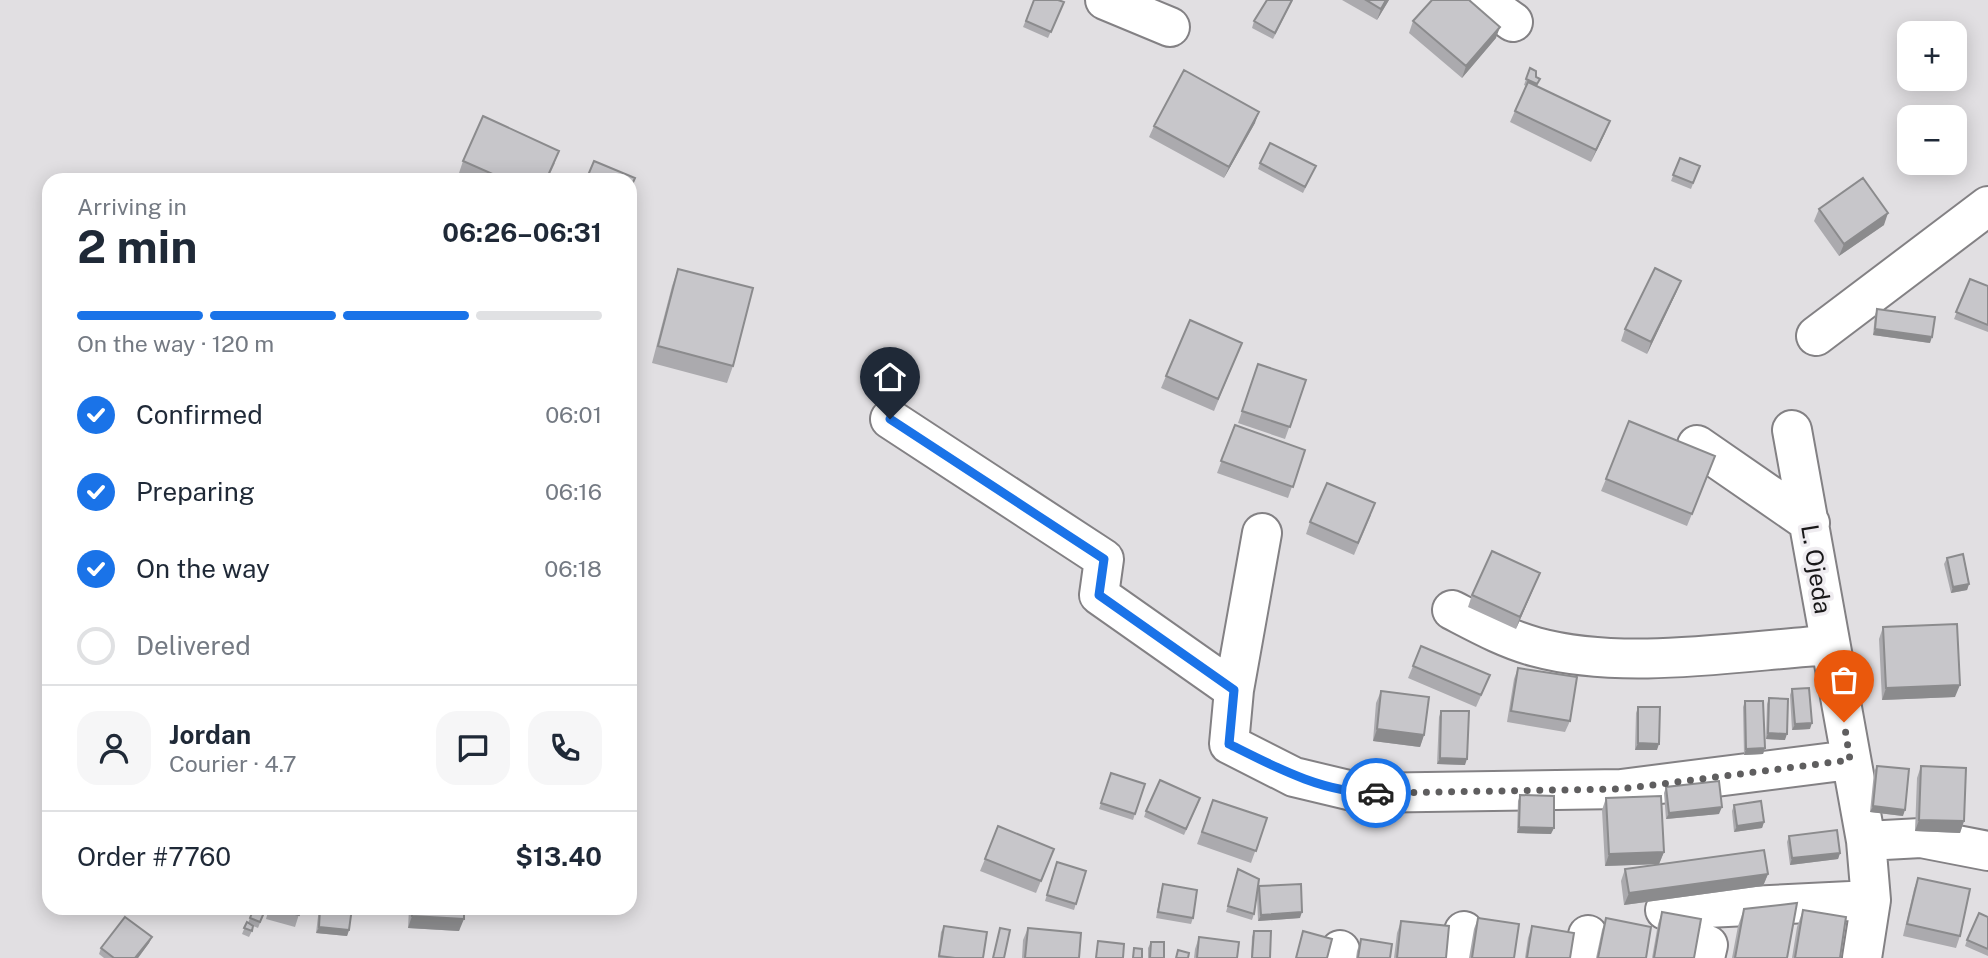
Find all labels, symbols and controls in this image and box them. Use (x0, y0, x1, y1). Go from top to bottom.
map controls (1897, 21, 1967, 175)
button: + (1897, 21, 1967, 91)
button: − (1897, 105, 1967, 175)
text: Arriving in (77, 193, 187, 220)
text: 06:26–06:31 (442, 217, 602, 248)
text: 2 min (77, 219, 197, 273)
text: On the way · 120 m (77, 330, 274, 357)
pin (860, 347, 920, 419)
icon: home (871, 358, 909, 396)
icon: check (77, 396, 115, 434)
text: Confirmed (136, 399, 263, 430)
text: 06:01 (545, 401, 602, 428)
icon: check (77, 473, 115, 511)
text: Preparing (136, 476, 255, 507)
text: 06:16 (545, 478, 602, 505)
street label: L. Ojeda (1796, 522, 1838, 616)
icon: check (77, 550, 115, 588)
text: On the way (136, 553, 270, 584)
text: 06:18 (544, 555, 602, 582)
text: Delivered (136, 630, 251, 661)
pin (1814, 650, 1874, 722)
icon: bag (1825, 661, 1863, 699)
button: person (77, 711, 151, 785)
button: chat (436, 711, 510, 785)
button: phone (528, 711, 602, 785)
text: Jordan (169, 719, 251, 750)
text: Courier · 4.7 (169, 750, 297, 777)
courier (1341, 758, 1411, 828)
icon: car (1357, 774, 1395, 812)
text: Order #7760 (77, 841, 231, 872)
text: $13.40 (515, 841, 602, 872)

